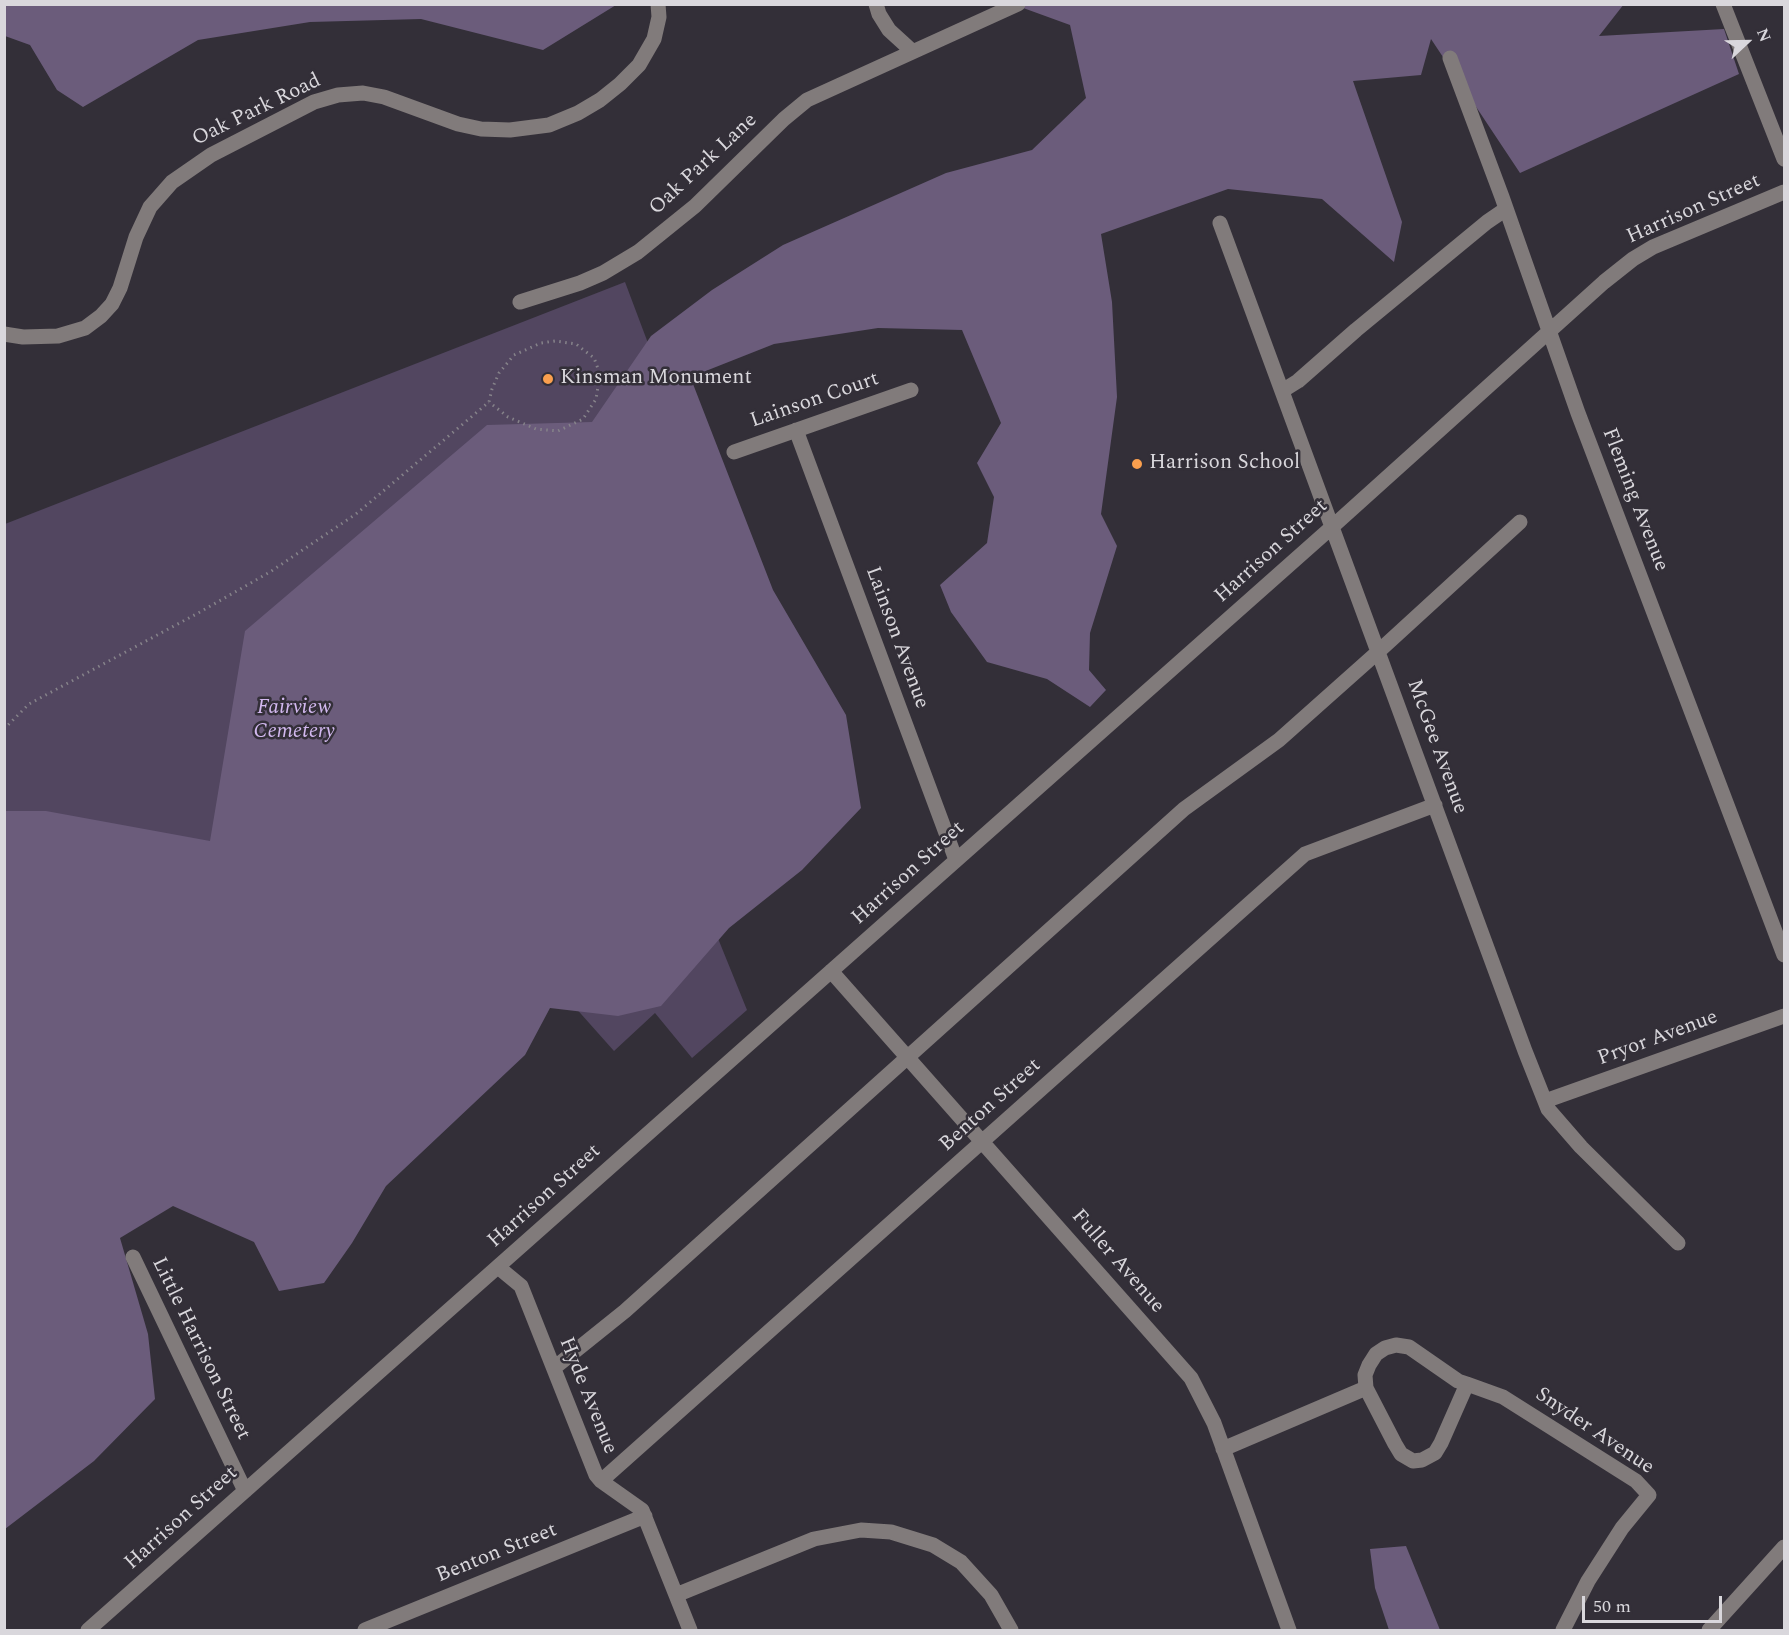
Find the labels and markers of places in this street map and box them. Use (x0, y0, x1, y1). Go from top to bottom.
place label: Kinsman Monument (560, 366, 752, 392)
marker: Kinsman Monument (541, 372, 555, 386)
place label: Harrison School (1149, 451, 1300, 477)
marker: Harrison School (1130, 457, 1144, 471)

